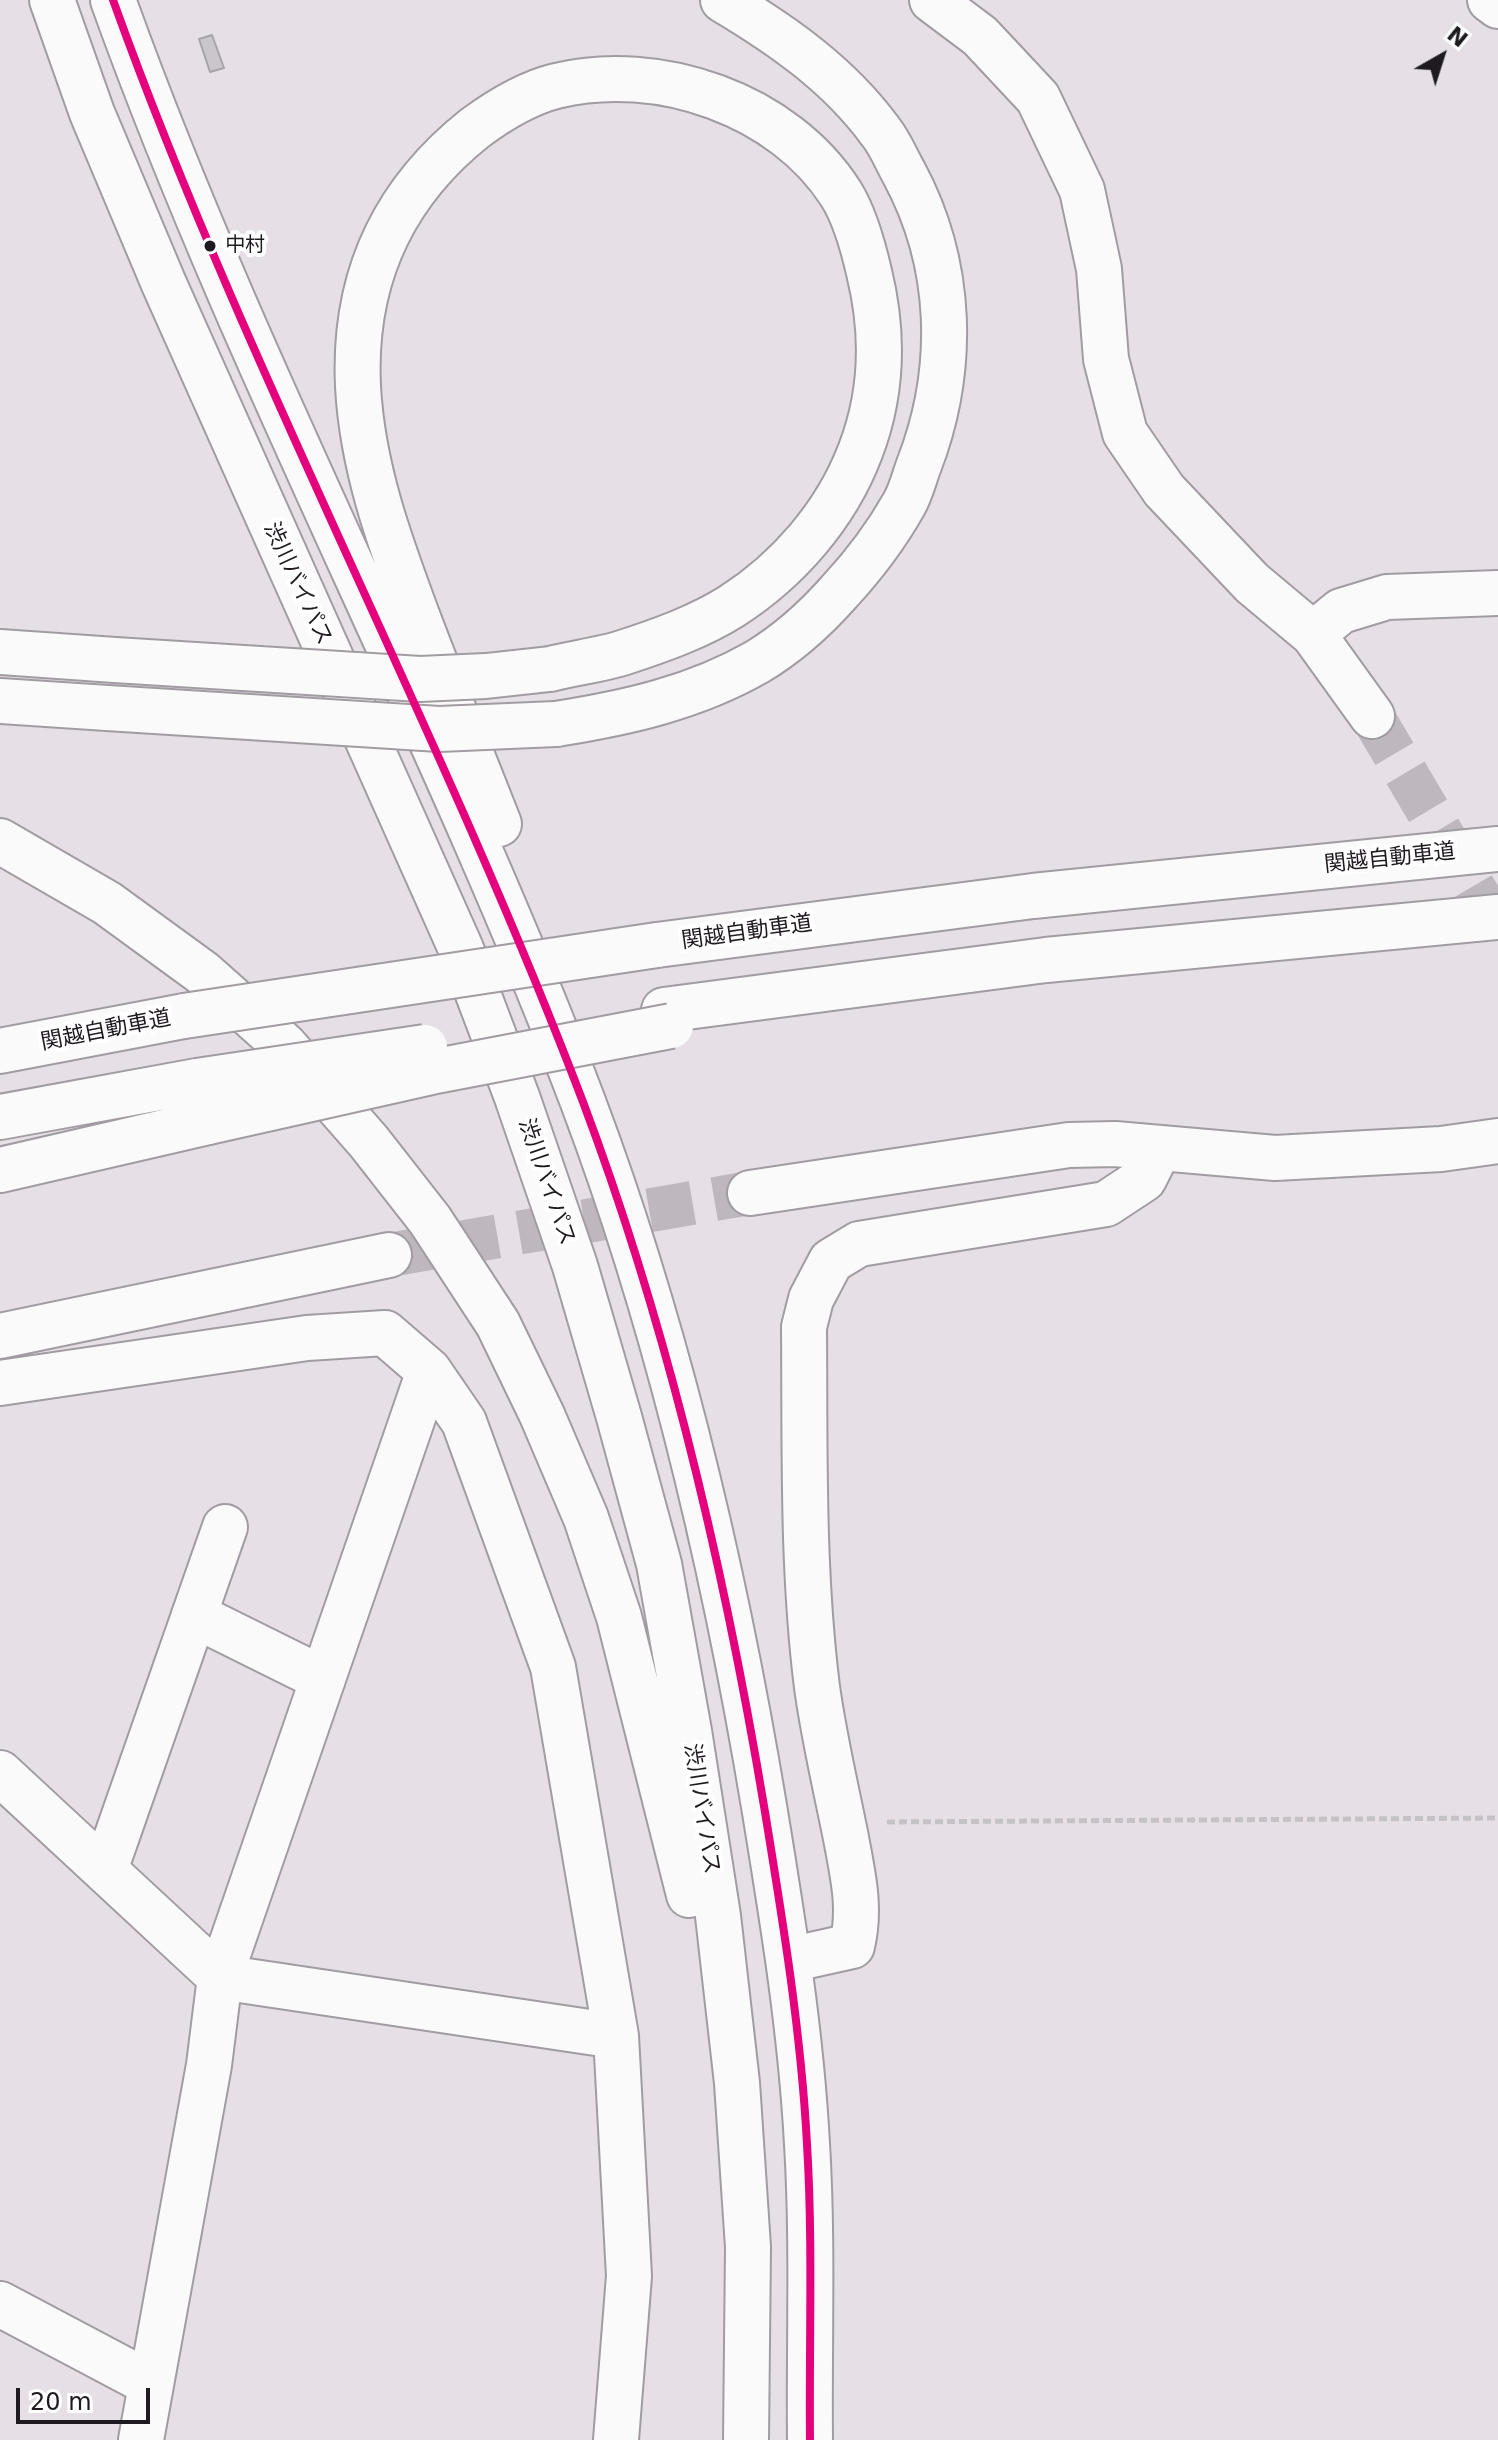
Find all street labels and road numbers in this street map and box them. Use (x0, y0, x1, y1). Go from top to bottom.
street label: 渋川バイパス (257, 519, 337, 649)
street label: 関越自動車道 (1323, 839, 1457, 879)
street label: 関越自動車道 (680, 911, 814, 955)
street label: 関越自動車道 (39, 1005, 173, 1057)
street label: 渋川バイパス (512, 1115, 580, 1249)
street label: 渋川バイパス (678, 1742, 724, 1876)

